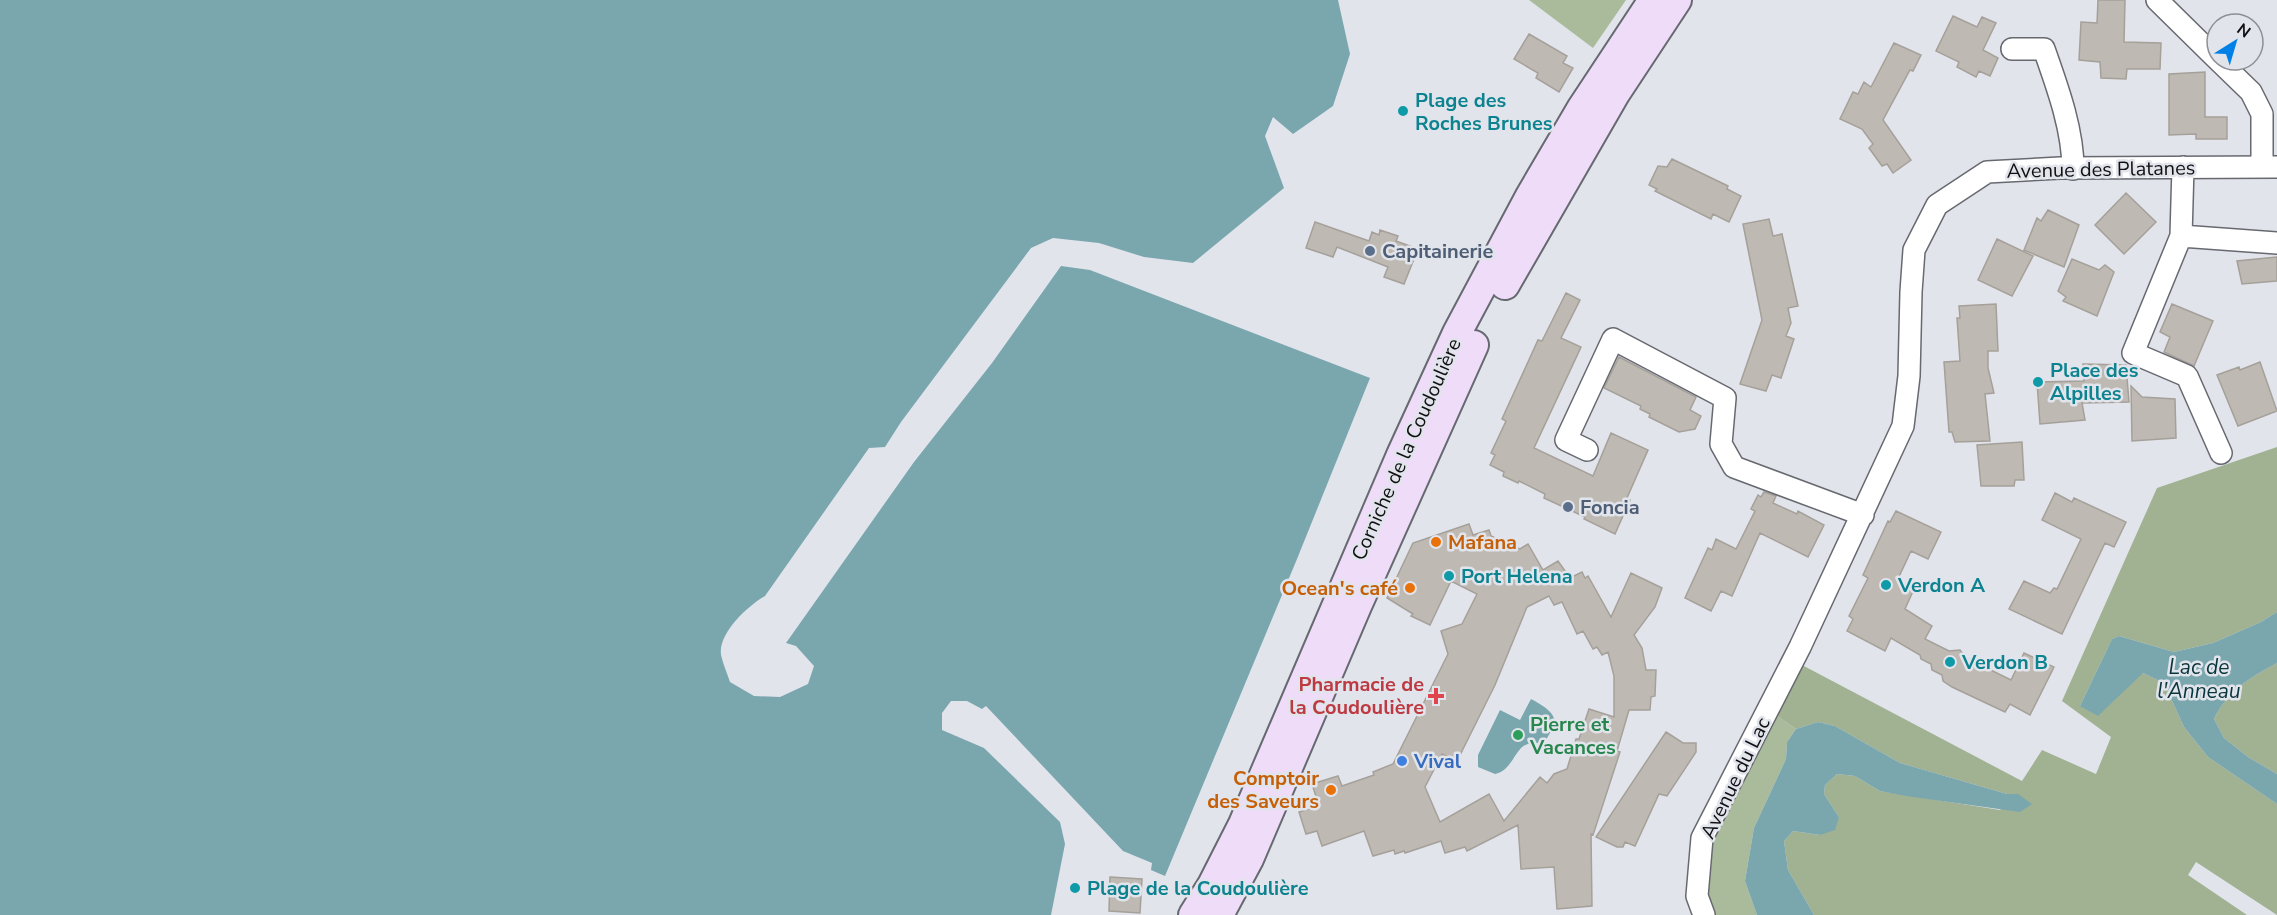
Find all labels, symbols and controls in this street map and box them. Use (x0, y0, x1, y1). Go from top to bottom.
north arrow (2205, 12, 2265, 72)
text: N (2232, 18, 2255, 43)
place label: Plage des Roches Brunes (1415, 87, 1553, 137)
marker: Plage des Roches Brunes (1396, 104, 1410, 118)
street label: Avenue des Platanes (2006, 154, 2196, 185)
place label: Capitainerie (1382, 238, 1493, 265)
marker: Capitainerie (1363, 244, 1377, 258)
street label: Corniche de la Coudoulière (1345, 334, 1468, 565)
place label: Place des Alpilles (2050, 357, 2139, 407)
marker: Place des Alpilles (2031, 375, 2045, 389)
place label: Foncia (1580, 494, 1640, 521)
marker: Foncia (1561, 500, 1575, 514)
place label: Mafana (1448, 529, 1517, 556)
marker: Mafana (1429, 535, 1443, 549)
place label: Port Helena (1461, 563, 1573, 590)
marker: Port Helena (1442, 569, 1456, 583)
place label: Verdon A (1897, 572, 1985, 599)
place label: Ocean's café (1281, 575, 1398, 602)
marker: Verdon A (1879, 578, 1893, 592)
marker: Ocean's café (1403, 581, 1417, 595)
place label: Verdon B (1961, 649, 2048, 676)
water label: Lac de l'Anneau (2157, 653, 2241, 705)
marker: Verdon B (1943, 655, 1957, 669)
place label: Pharmacie de la Coudoulière (1289, 671, 1424, 721)
marker: Pharmacie de la Coudoulière (1429, 689, 1443, 703)
place label: Pierre et Vacances (1529, 711, 1616, 761)
street label: Avenue du Lac (1694, 713, 1777, 843)
marker: Pierre et Vacances (1511, 728, 1525, 742)
place label: Vival (1413, 748, 1462, 775)
marker: Vival (1395, 754, 1409, 768)
place label: Comptoir des Saveurs (1207, 765, 1319, 815)
marker: Comptoir des Saveurs (1324, 783, 1338, 797)
place label: Plage de la Coudoulière (1087, 875, 1309, 902)
marker: Plage de la Coudoulière (1068, 881, 1082, 895)

